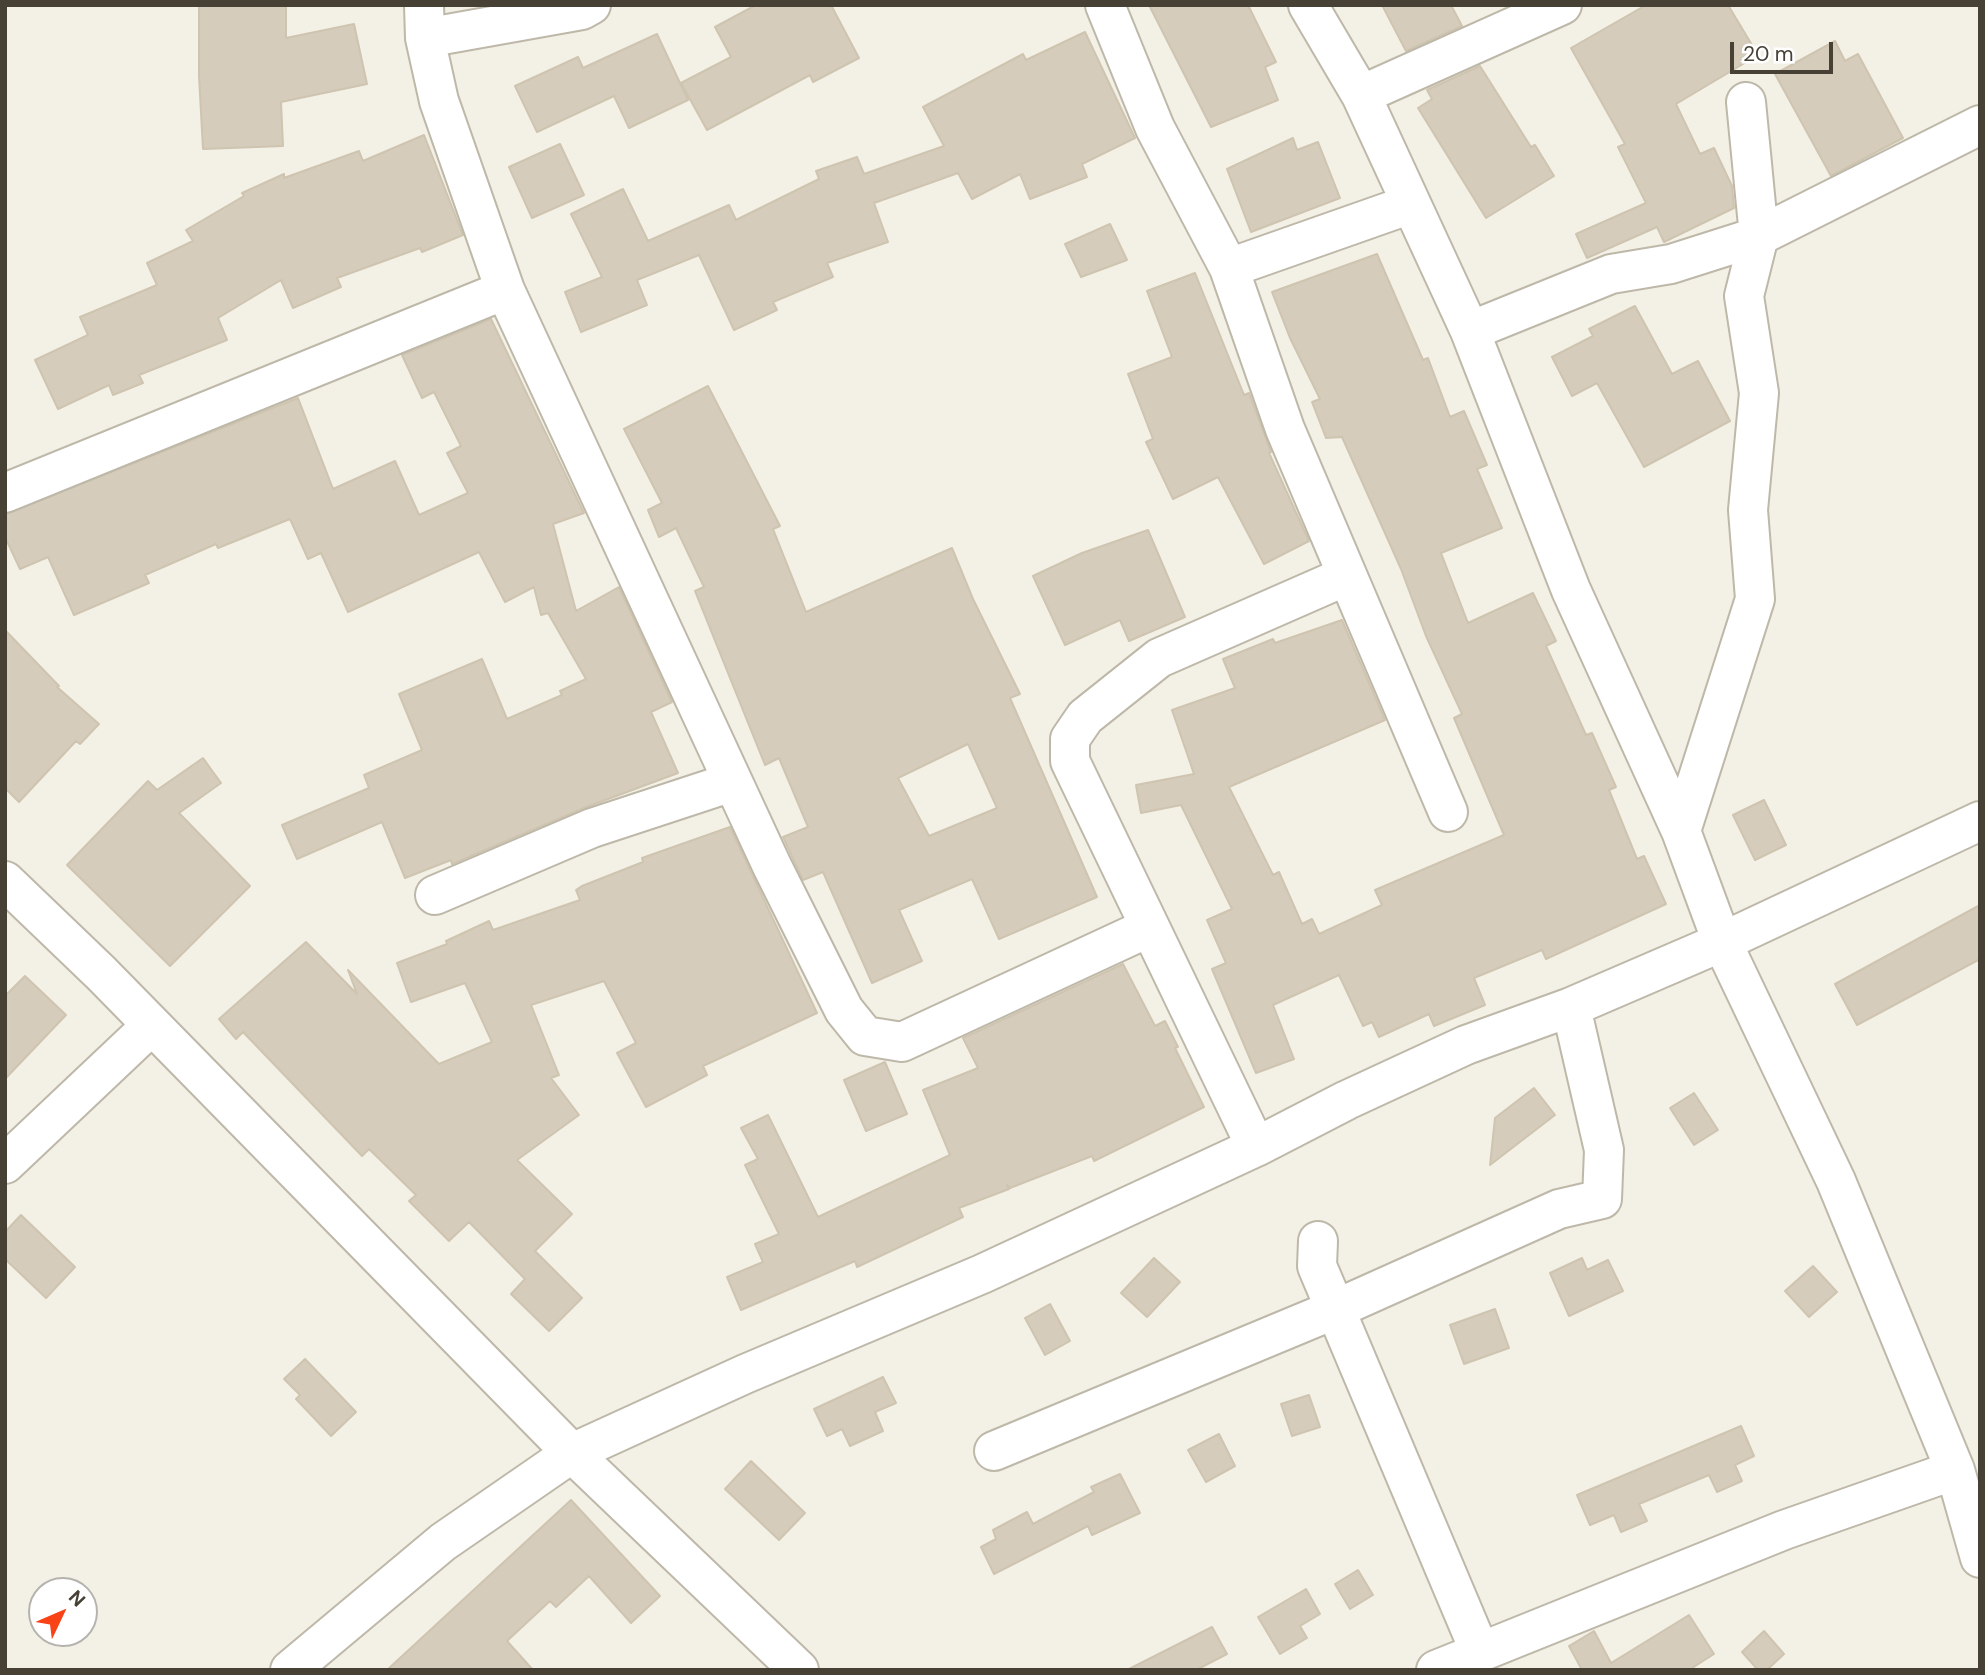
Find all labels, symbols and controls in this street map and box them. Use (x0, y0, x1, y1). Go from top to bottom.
scale bar (1733, 28, 1836, 72)
text: 20 m (1743, 40, 1794, 68)
north arrow (28, 1577, 98, 1647)
text: N (63, 1585, 91, 1612)

